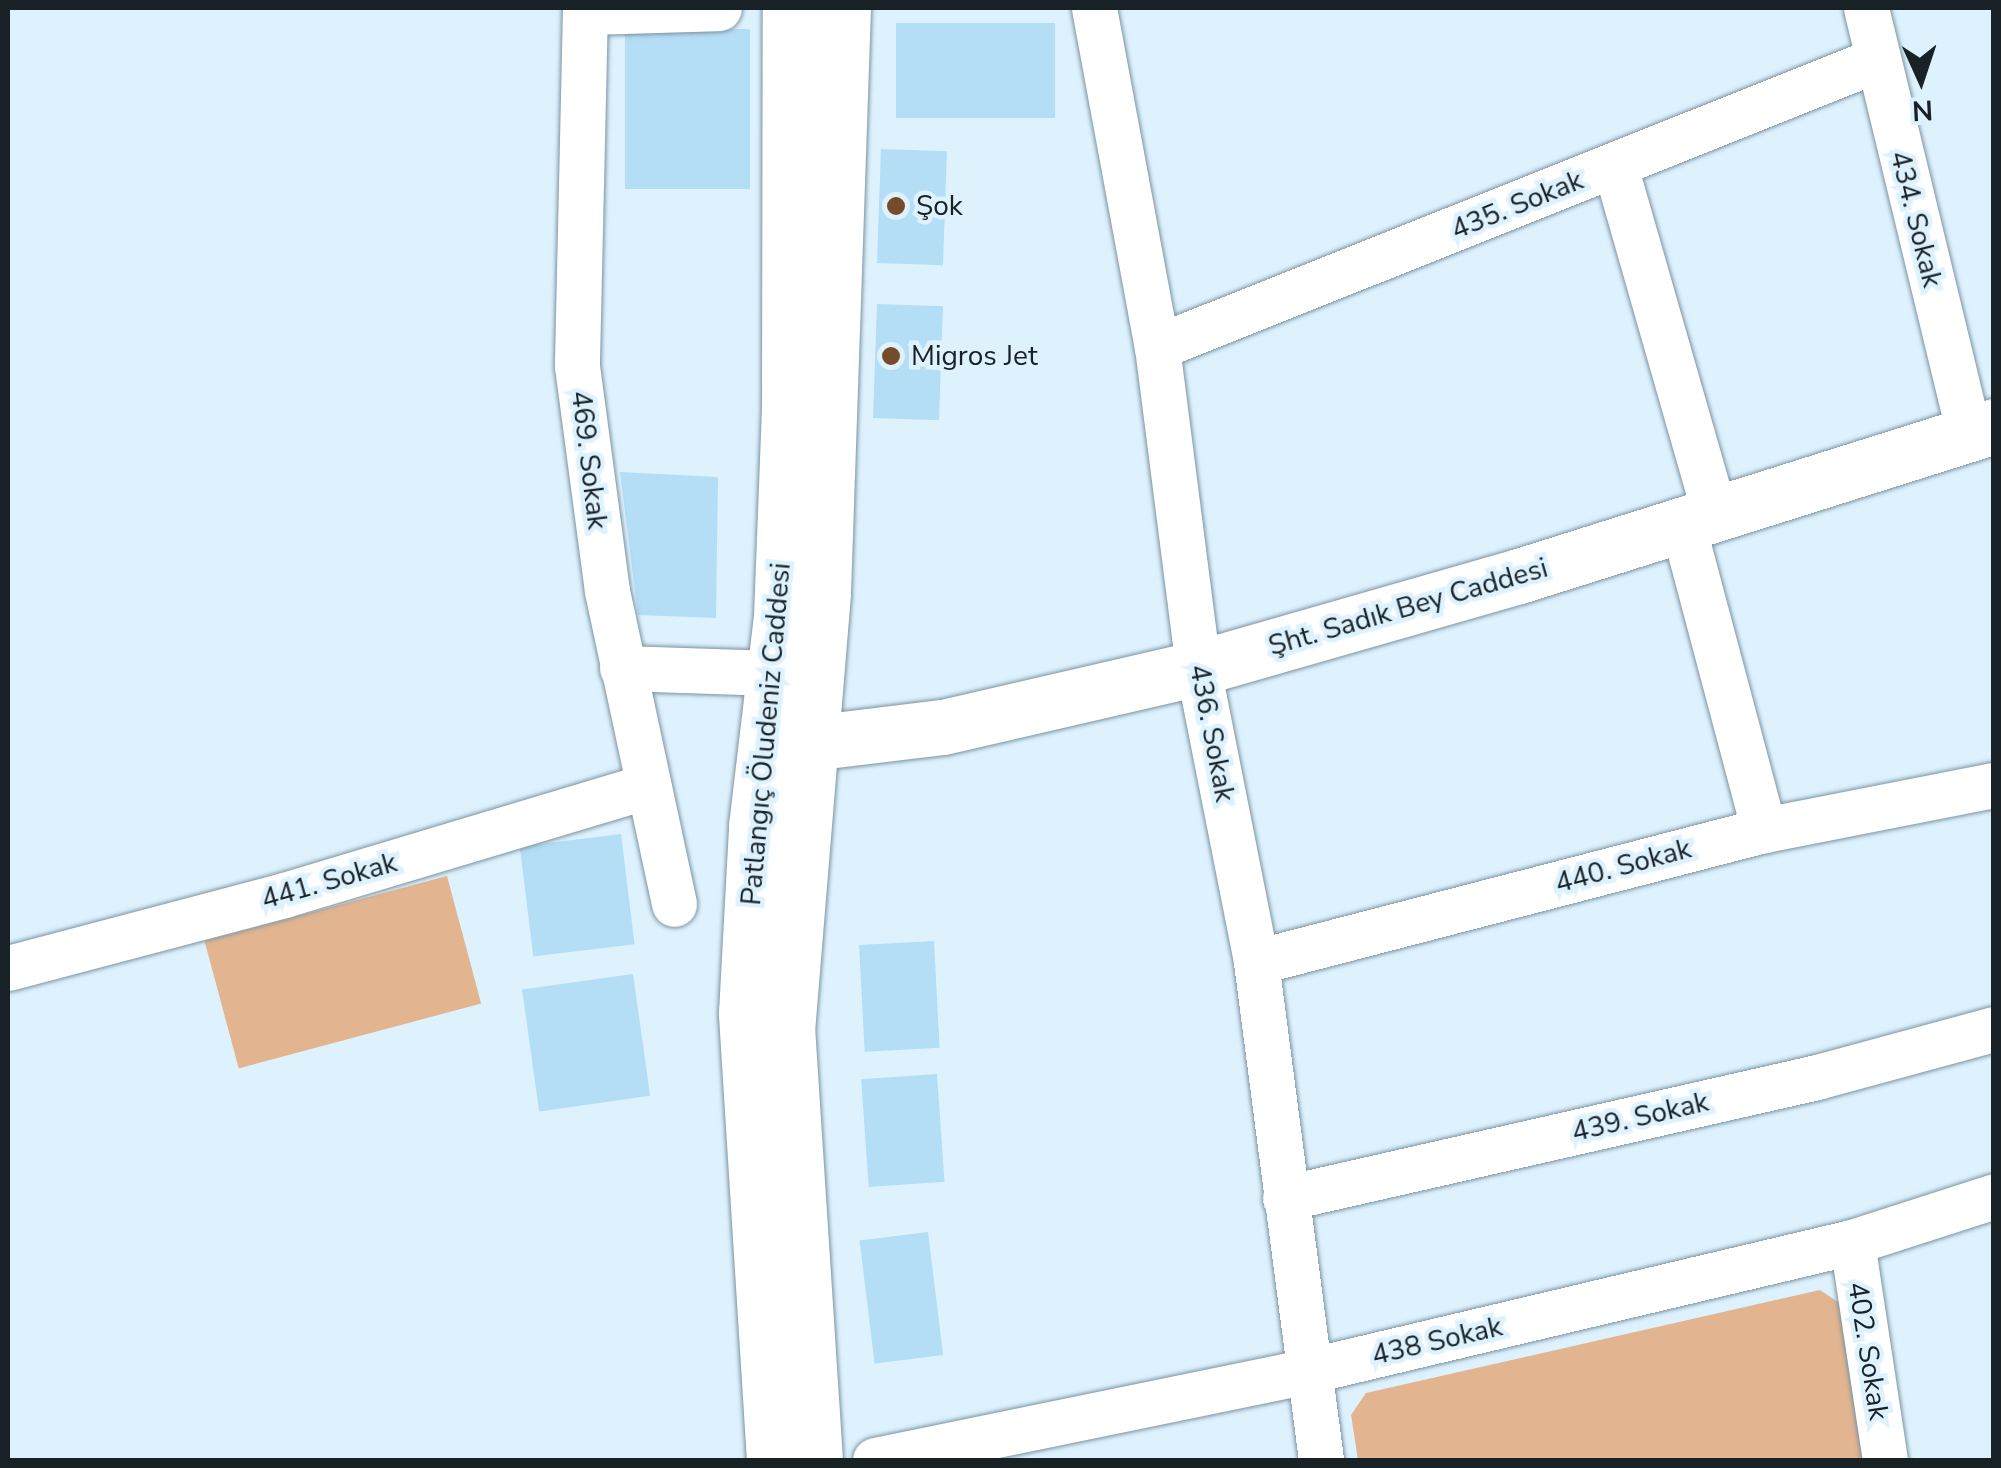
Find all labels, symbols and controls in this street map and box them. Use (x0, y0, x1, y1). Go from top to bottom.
north arrow (1871, 30, 1971, 130)
text: N (1911, 90, 1934, 129)
street label: 434. Sokak (1883, 147, 1949, 291)
street label: 435. Sokak (1446, 163, 1588, 247)
place label: Şok (916, 189, 963, 223)
marker: Şok (885, 195, 907, 217)
place label: Migros Jet (911, 339, 1038, 373)
marker: Migros Jet (880, 345, 902, 367)
street label: 469. Sokak (564, 389, 614, 531)
street label: Şht. Sadık Bey Caddesi (1265, 551, 1551, 663)
street label: Patlangıç Öludeniz Caddesi (734, 561, 798, 907)
street label: 436. Sokak (1182, 661, 1242, 805)
street label: 440. Sokak (1551, 832, 1695, 900)
street label: 441. Sokak (257, 846, 401, 916)
street label: 439. Sokak (1568, 1085, 1712, 1149)
street label: 402. Sokak (1840, 1279, 1896, 1423)
street label: 438 Sokak (1368, 1310, 1506, 1372)

